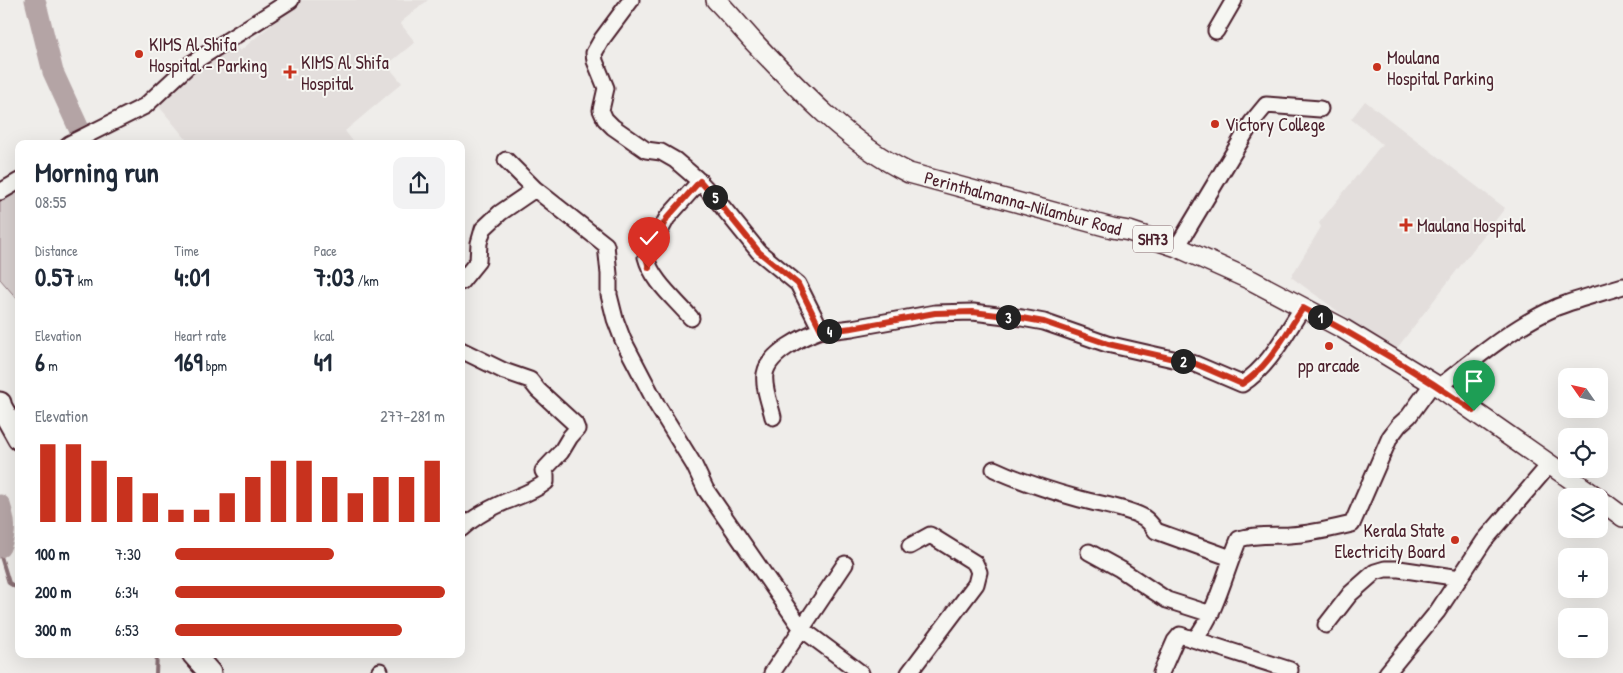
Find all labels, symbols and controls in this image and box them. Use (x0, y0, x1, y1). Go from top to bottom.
place label: KIMS Al Shifa Hospital - Parking (149, 32, 267, 78)
place label: Moulana Hospital Parking (1387, 45, 1494, 91)
marker: KIMS Al Shifa Hospital - Parking (133, 48, 145, 60)
place label: KIMS Al Shifa Hospital (301, 50, 389, 96)
marker: Moulana Hospital Parking (1371, 61, 1383, 73)
marker: KIMS Al Shifa Hospital (283, 65, 297, 79)
place label: Victory College (1225, 112, 1325, 137)
marker: Victory College (1209, 118, 1221, 130)
text: Morning run (35, 153, 159, 191)
button: share (393, 157, 445, 209)
street label: Perinthalmanna-Nilambur Road (922, 165, 1124, 241)
pin: 5 (702, 184, 728, 210)
text: 5 (713, 188, 718, 207)
text: 08:55 (35, 191, 66, 213)
place label: Maulana Hospital (1417, 213, 1526, 238)
pin (628, 217, 670, 268)
marker: Maulana Hospital (1399, 218, 1413, 232)
icon: check (635, 224, 663, 252)
road number: SH73 (1133, 225, 1173, 252)
text: Distance (35, 241, 78, 260)
text: Time (174, 241, 199, 260)
text: Pace (314, 241, 337, 260)
text: 0.57 (35, 260, 75, 294)
text: 4:01 (174, 260, 210, 294)
text: 7:03 (314, 260, 354, 294)
text: km (75, 271, 93, 290)
text: /km (354, 271, 379, 290)
pin: 3 (996, 304, 1020, 330)
pin: 1 (1308, 304, 1332, 330)
text: 3 (1005, 308, 1012, 327)
text: 1 (1318, 308, 1323, 327)
pin: 4 (816, 318, 842, 344)
text: 4 (827, 322, 832, 341)
text: Elevation (35, 326, 82, 345)
text: Heart rate (174, 326, 227, 345)
text: kcal (314, 326, 334, 345)
marker: pp arcade (1323, 340, 1335, 352)
text: 6 (35, 345, 45, 379)
text: 169 (174, 345, 203, 379)
text: 41 (314, 345, 332, 379)
pin: 2 (1170, 348, 1196, 374)
text: 2 (1180, 352, 1187, 371)
place label: pp arcade (1298, 353, 1360, 378)
text: m (45, 356, 58, 375)
text: bpm (203, 356, 227, 375)
pin (1453, 360, 1495, 411)
icon: arrive (1460, 367, 1488, 395)
north arrow (1558, 368, 1608, 418)
map controls (1558, 368, 1608, 658)
text: Elevation (35, 405, 88, 427)
text: 277–281 m (380, 405, 445, 427)
button: locate (1558, 428, 1608, 478)
button: layers (1558, 488, 1608, 538)
place label: Kerala State Electricity Board (1335, 518, 1445, 564)
marker: Kerala State Electricity Board (1449, 534, 1461, 546)
text: 100 m (35, 543, 70, 565)
text: 7:30 (115, 543, 141, 565)
button: + (1558, 548, 1608, 598)
text: 200 m (35, 581, 71, 603)
text: 6:34 (115, 581, 138, 603)
button: − (1558, 608, 1608, 658)
text: 300 m (35, 619, 71, 641)
text: 6:53 (115, 619, 139, 641)

